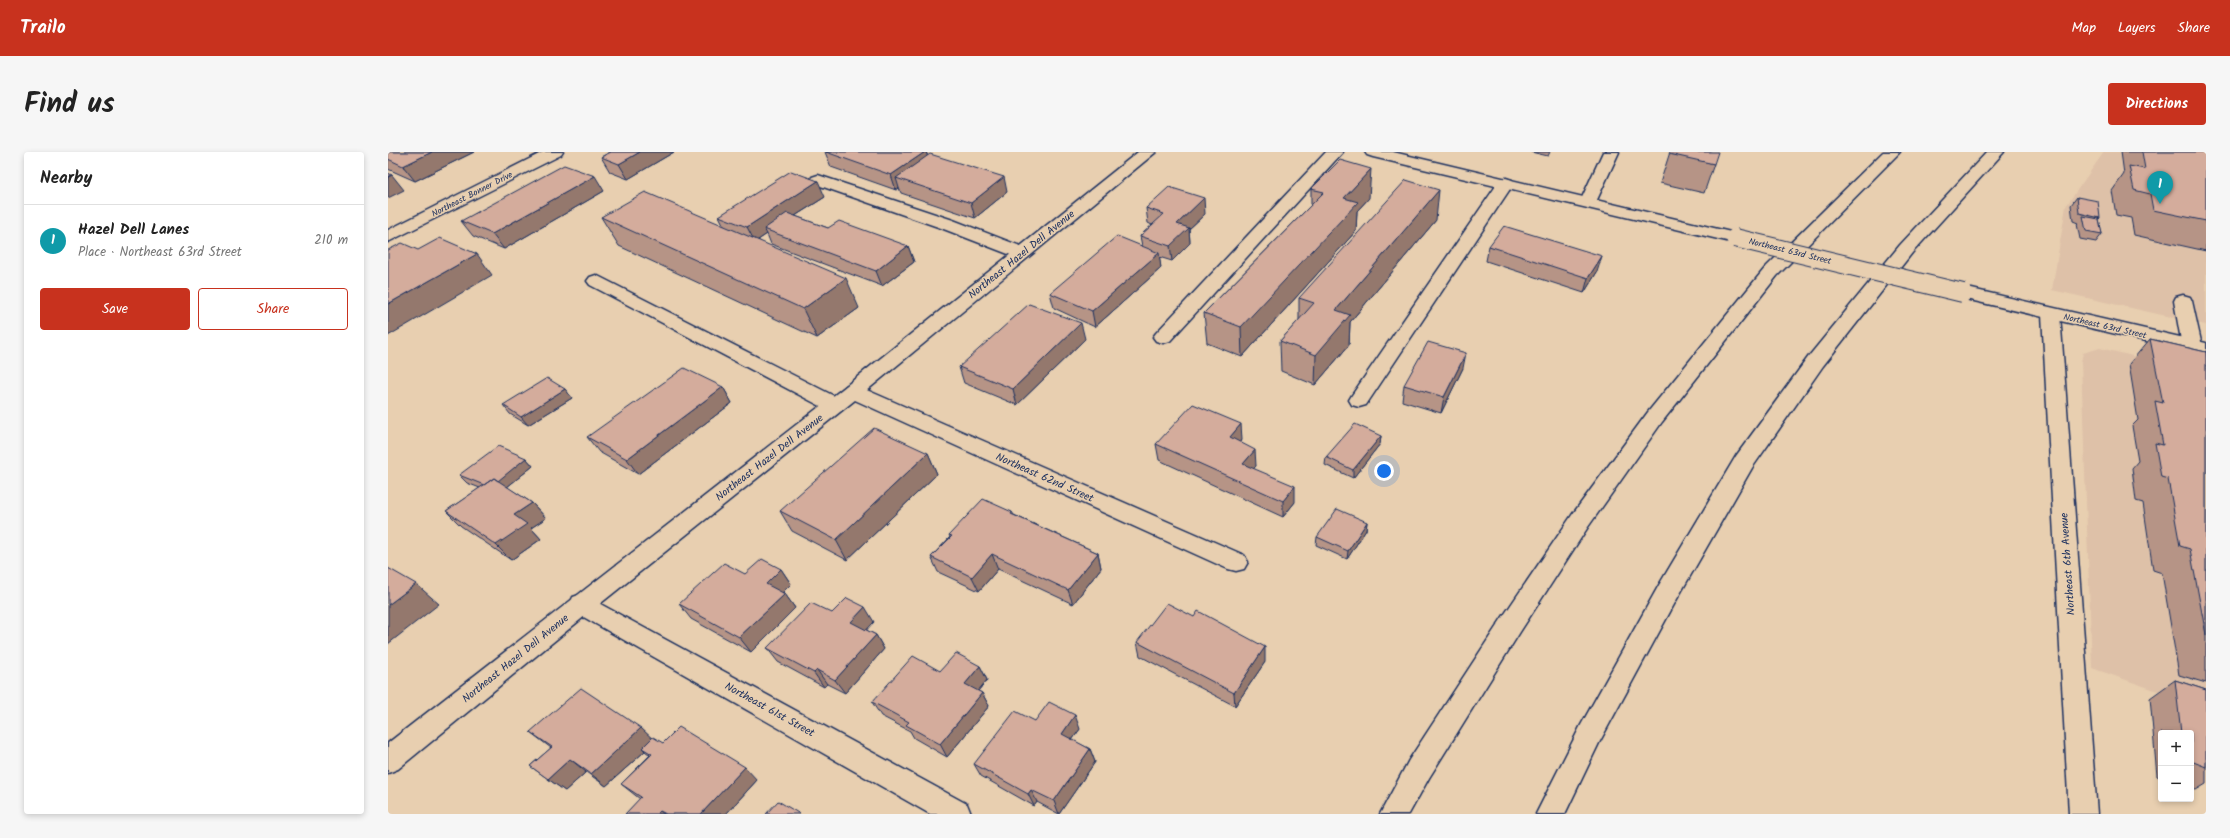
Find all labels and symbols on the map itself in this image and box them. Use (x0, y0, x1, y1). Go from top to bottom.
street label: Northeast Bonner Drive (429, 167, 515, 221)
pin: 1 (2147, 171, 2173, 204)
street label: Northeast Hazel Dell Avenue (964, 206, 1079, 304)
street label: Northeast 63rd Street (1747, 234, 1833, 269)
street label: Northeast 63rd Street (2062, 310, 2148, 343)
street label: Northeast Hazel Dell Avenue (712, 410, 828, 506)
street label: Northeast 62nd Street (993, 448, 1097, 508)
your location (1374, 461, 1394, 481)
street label: Northeast 6th Avenue (2055, 512, 2081, 616)
street label: Northeast Hazel Dell Avenue (458, 610, 573, 708)
street label: Northeast 61st Street (721, 678, 818, 742)

